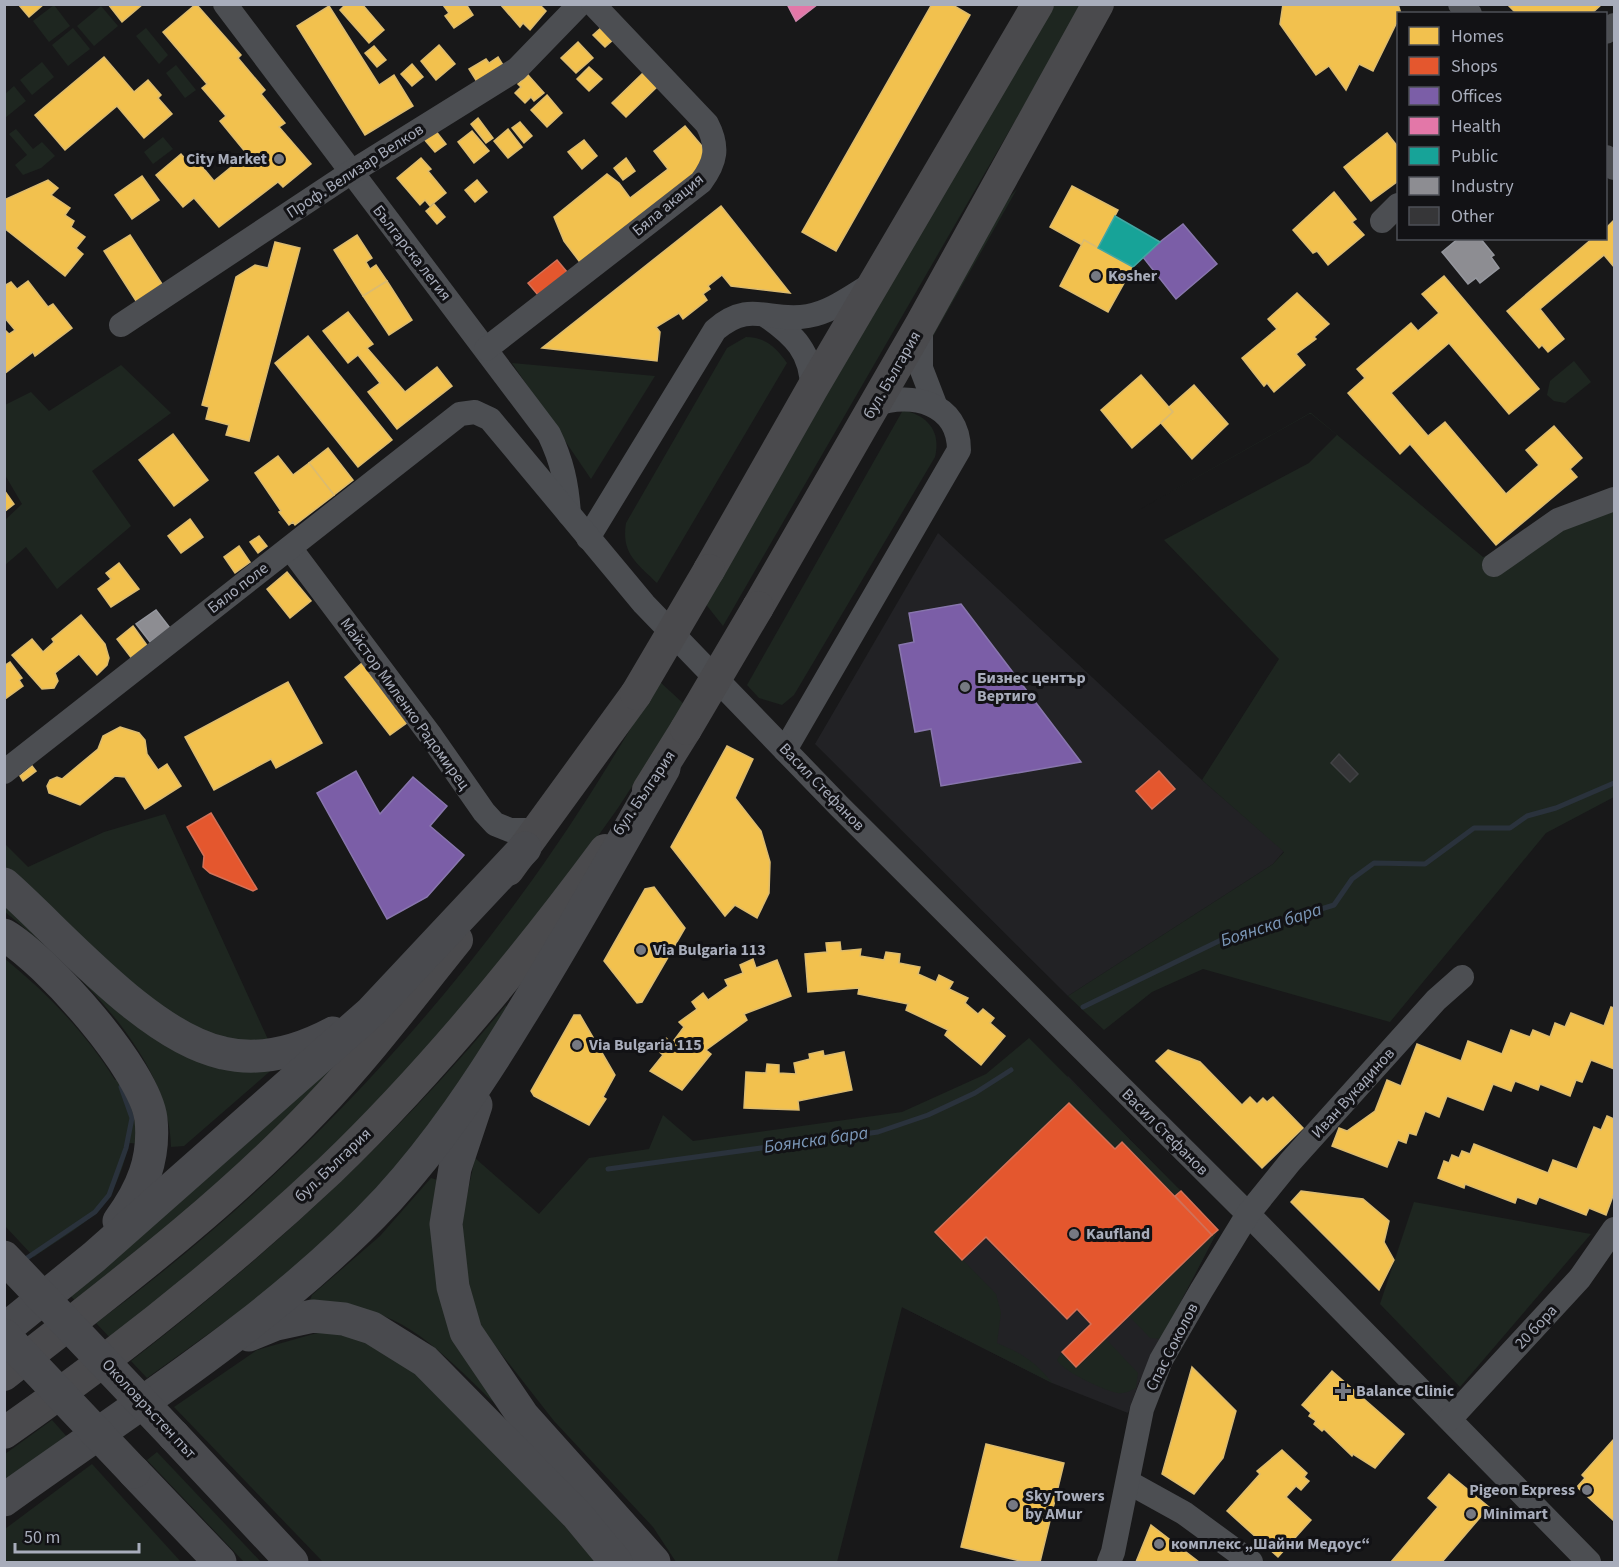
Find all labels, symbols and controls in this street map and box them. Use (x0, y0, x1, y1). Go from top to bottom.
legend (1397, 12, 1607, 240)
text: Homes (1451, 24, 1504, 49)
text: Shops (1451, 54, 1498, 79)
text: Offices (1451, 84, 1502, 109)
text: Health (1451, 114, 1501, 139)
street label: Проф. Велизар Велков (282, 118, 428, 224)
text: Public (1451, 144, 1498, 169)
place label: City Market (186, 148, 267, 170)
marker: City Market (272, 152, 286, 166)
street label: Бяла акация (628, 169, 708, 241)
text: Industry (1451, 174, 1514, 199)
street label: Българска легия (368, 200, 456, 306)
text: Other (1451, 204, 1495, 229)
place label: Kosher (1108, 265, 1158, 287)
marker: Kosher (1089, 269, 1103, 283)
street label: бул. България (858, 327, 926, 423)
street label: Бяло поле (203, 557, 273, 619)
street label: Майстор Миленко Радомирец (335, 613, 475, 795)
place label: Бизнес център Вертиго (977, 667, 1086, 707)
marker: Бизнес център Вертиго (958, 680, 972, 694)
street label: Васил Стефанов (774, 738, 870, 836)
street label: бул. България (607, 746, 681, 840)
water label: Боянска бара (1217, 897, 1325, 953)
place label: Via Bulgaria 113 (652, 939, 766, 961)
marker: Via Bulgaria 113 (634, 943, 648, 957)
place label: Via Bulgaria 115 (588, 1034, 702, 1056)
marker: Via Bulgaria 115 (570, 1038, 584, 1052)
street label: Иван Вукадинов (1306, 1043, 1400, 1143)
street label: Васил Стефанов (1117, 1084, 1213, 1180)
water label: Боянска бара (762, 1120, 870, 1160)
street label: бул. България (290, 1123, 376, 1207)
place label: Kaufland (1086, 1223, 1150, 1245)
marker: Kaufland (1067, 1227, 1081, 1241)
street label: Спас Соколов (1140, 1299, 1204, 1395)
street label: 20 бора (1510, 1300, 1562, 1354)
street label: Околовръстен път (97, 1354, 201, 1464)
place label: Balance Clinic (1356, 1380, 1455, 1402)
marker: Balance Clinic (1334, 1382, 1352, 1400)
place label: Pigeon Express (1469, 1479, 1575, 1501)
marker: Pigeon Express (1580, 1483, 1594, 1497)
place label: Sky Towers by AMur (1025, 1485, 1105, 1525)
marker: Sky Towers by AMur (1006, 1498, 1020, 1512)
place label: Minimart (1483, 1503, 1548, 1525)
marker: Minimart (1464, 1507, 1478, 1521)
scale bar (15, 1516, 140, 1554)
text: 50 m (24, 1525, 60, 1550)
place label: комплекс „Шайни Медоус“ (1171, 1533, 1370, 1555)
marker: комплекс „Шайни Медоус“ (1152, 1537, 1166, 1551)

